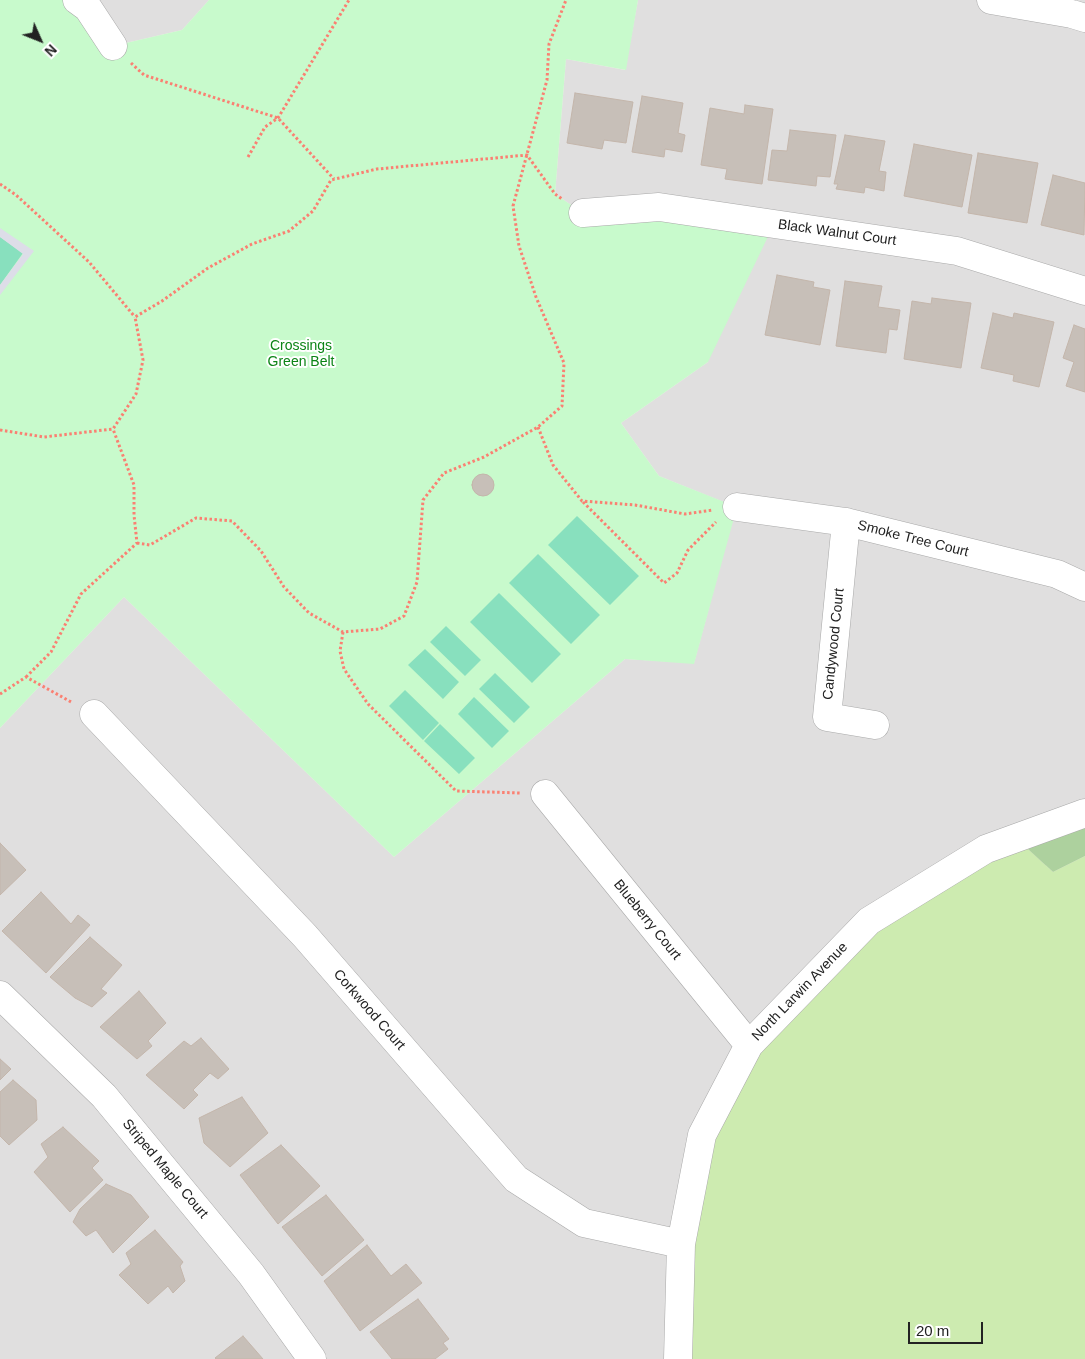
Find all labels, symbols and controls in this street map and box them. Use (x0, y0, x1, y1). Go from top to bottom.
north arrow (15, 15, 65, 65)
text: N (42, 41, 60, 60)
street label: Black Walnut Court (777, 216, 897, 250)
park label: Crossings Green Belt (268, 338, 334, 371)
street label: Smoke Tree Court (856, 517, 970, 561)
street label: Candywood Court (820, 587, 848, 701)
street label: Blueberry Court (610, 877, 684, 963)
street label: North Larwin Avenue (749, 939, 851, 1045)
street label: Corkwood Court (329, 966, 409, 1054)
street label: Striped Maple Court (119, 1116, 211, 1222)
scale bar (910, 1312, 985, 1344)
text: 20 m (916, 1322, 949, 1339)

